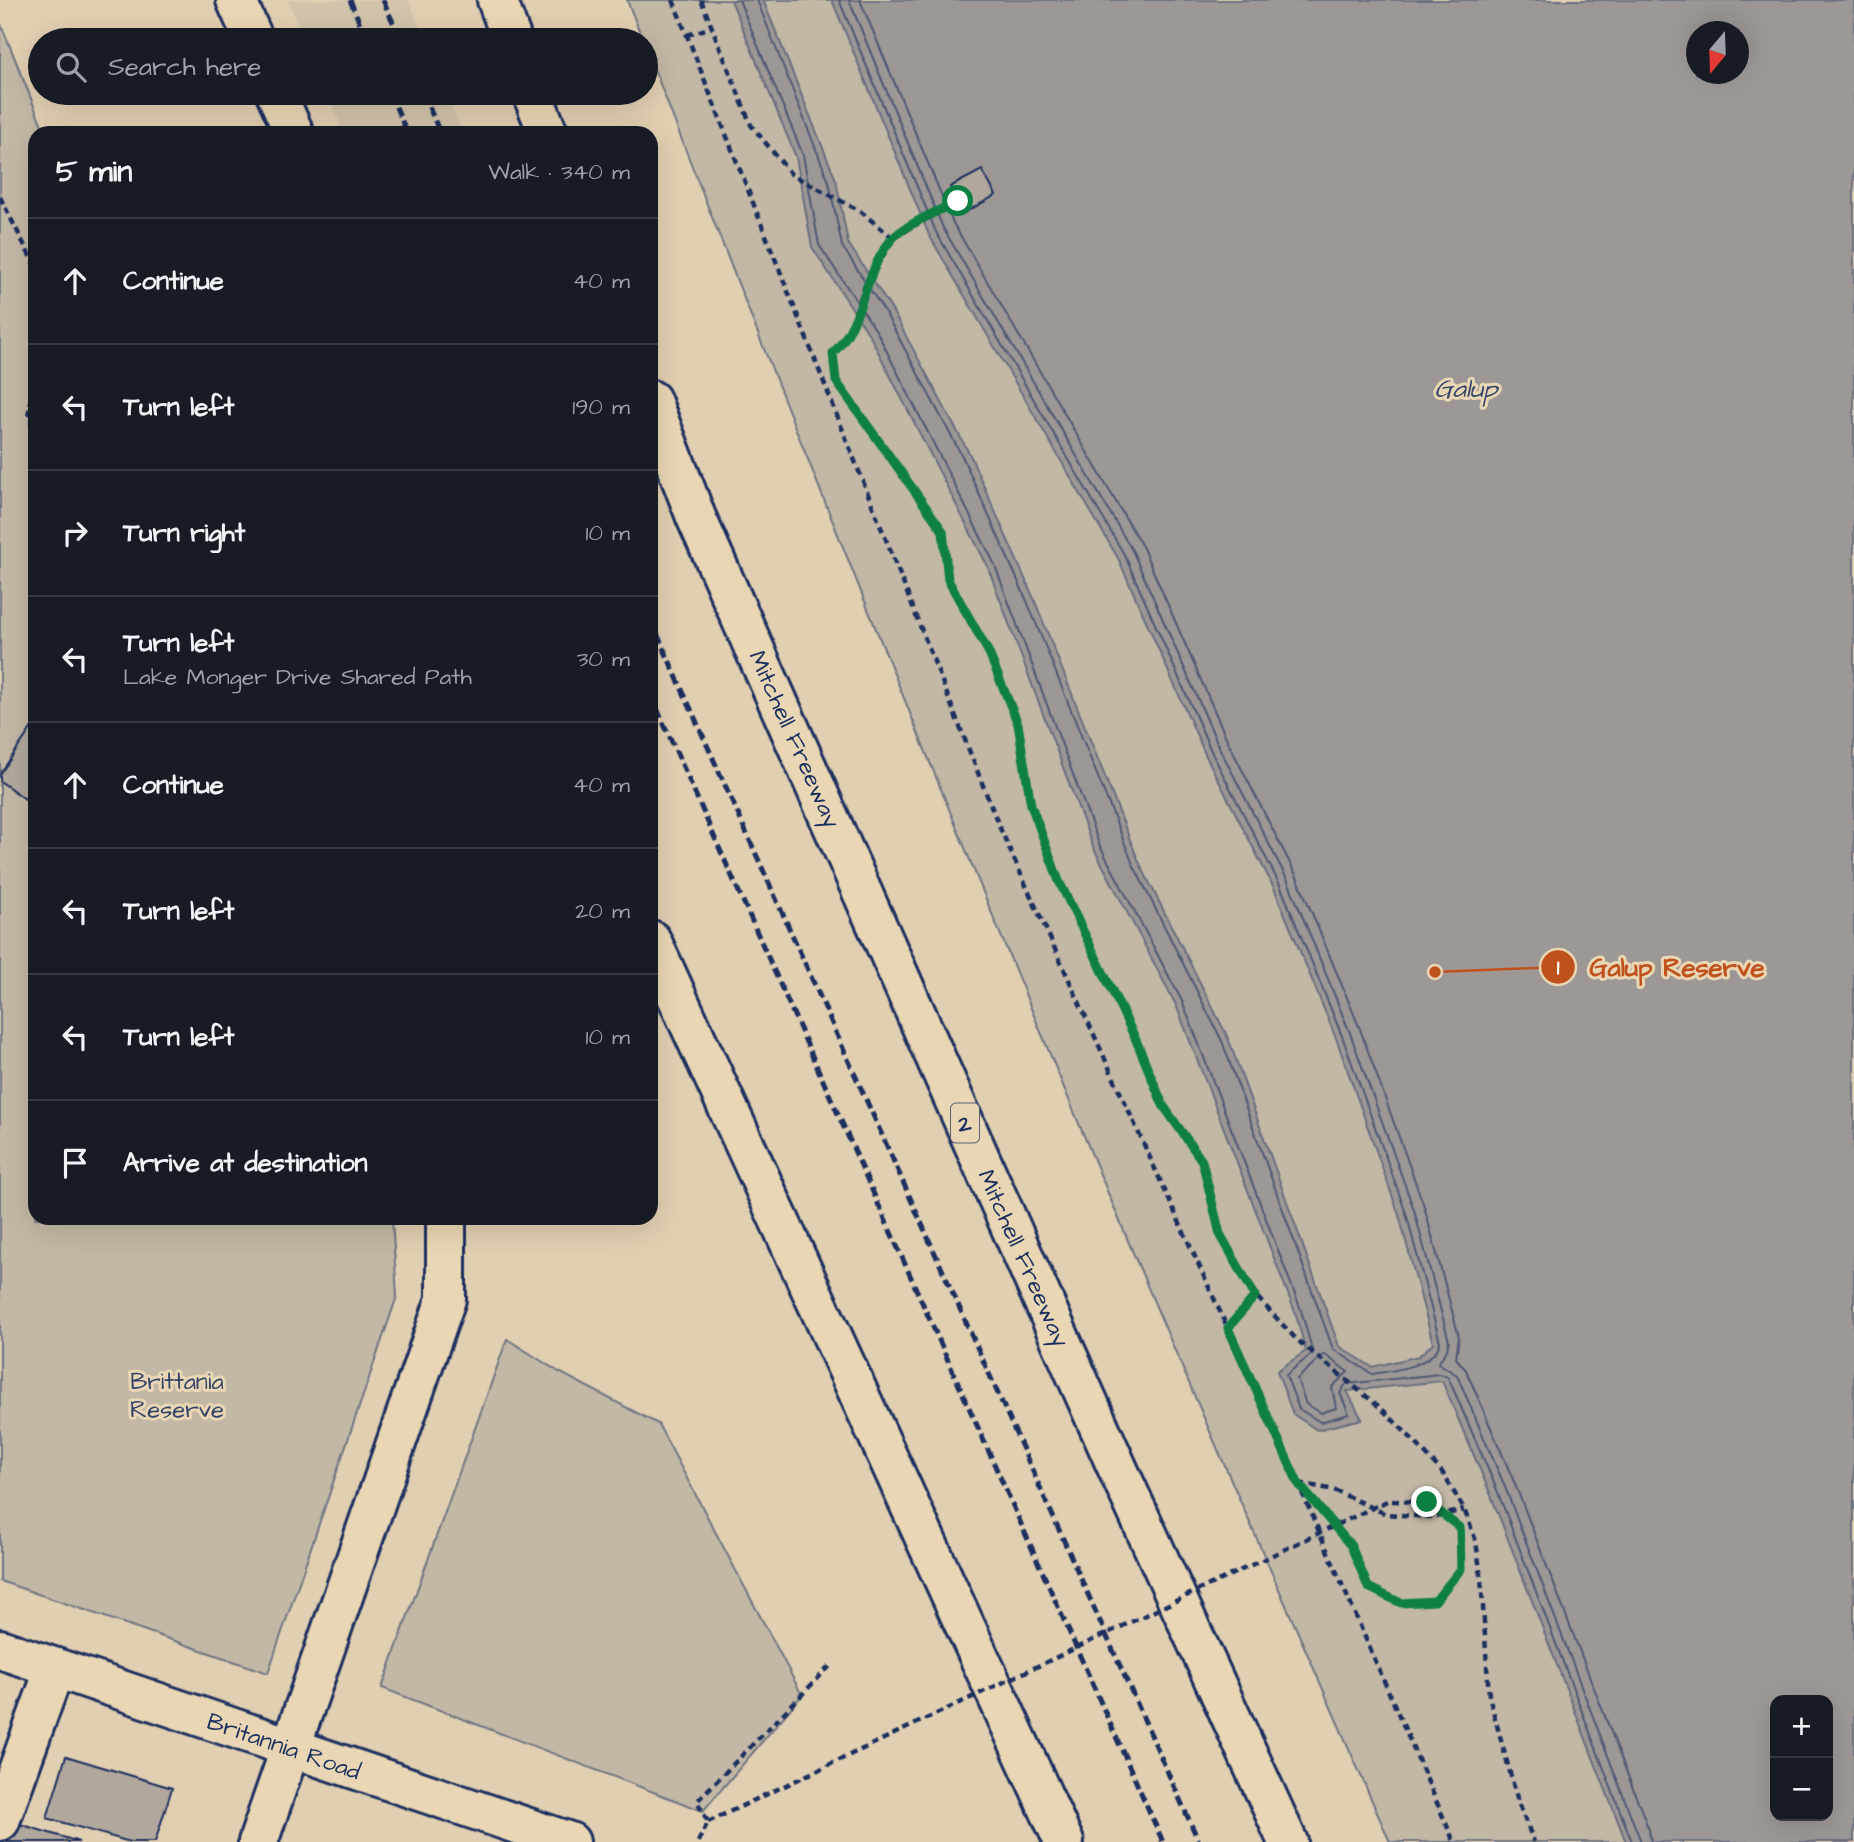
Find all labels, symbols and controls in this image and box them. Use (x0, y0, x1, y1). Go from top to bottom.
north arrow (1686, 21, 1749, 84)
search box (28, 28, 658, 105)
icon: search (52, 48, 90, 86)
text: Search here (108, 49, 261, 85)
text: 5 min (56, 151, 132, 193)
text: Walk · 340 m (488, 156, 630, 188)
route start (942, 185, 973, 216)
icon: ahead (56, 262, 94, 300)
text: Continue (123, 263, 224, 299)
text: 40 m (573, 265, 630, 297)
water label: Galup (1435, 371, 1500, 407)
icon: left (56, 388, 94, 426)
text: Turn left (123, 389, 234, 425)
text: 190 m (572, 391, 630, 423)
icon: right (56, 514, 94, 552)
text: Turn right (123, 515, 245, 551)
text: 10 m (585, 517, 630, 549)
text: Turn left (123, 625, 234, 661)
icon: left (56, 640, 94, 678)
text: 30 m (577, 643, 630, 675)
street label: Mitchell Freeway (739, 645, 848, 834)
text: Lake Monger Drive Shared Path (123, 661, 472, 693)
icon: ahead (56, 766, 94, 804)
text: Continue (123, 767, 224, 803)
text: 40 m (573, 769, 630, 801)
icon: left (56, 892, 94, 930)
text: Turn left (123, 893, 234, 929)
text: 20 m (575, 895, 630, 927)
callout: Galup Reserve (1540, 943, 1778, 990)
text: Galup Reserve (1589, 950, 1765, 986)
text: 1 (1557, 953, 1560, 982)
icon: left (56, 1018, 94, 1056)
text: Turn left (123, 1019, 234, 1055)
text: 10 m (585, 1021, 630, 1053)
road number: 2 (951, 1104, 979, 1142)
icon: arrive (56, 1144, 94, 1182)
text: Arrive at destination (123, 1145, 368, 1181)
street label: Mitchell Freeway (968, 1164, 1077, 1353)
park label: Brittania Reserve (130, 1365, 224, 1427)
route end (1411, 1486, 1442, 1517)
map controls (1770, 1695, 1833, 1821)
button: + (1770, 1695, 1833, 1758)
street label: Britannia Road (202, 1705, 365, 1789)
button: − (1770, 1758, 1833, 1821)

